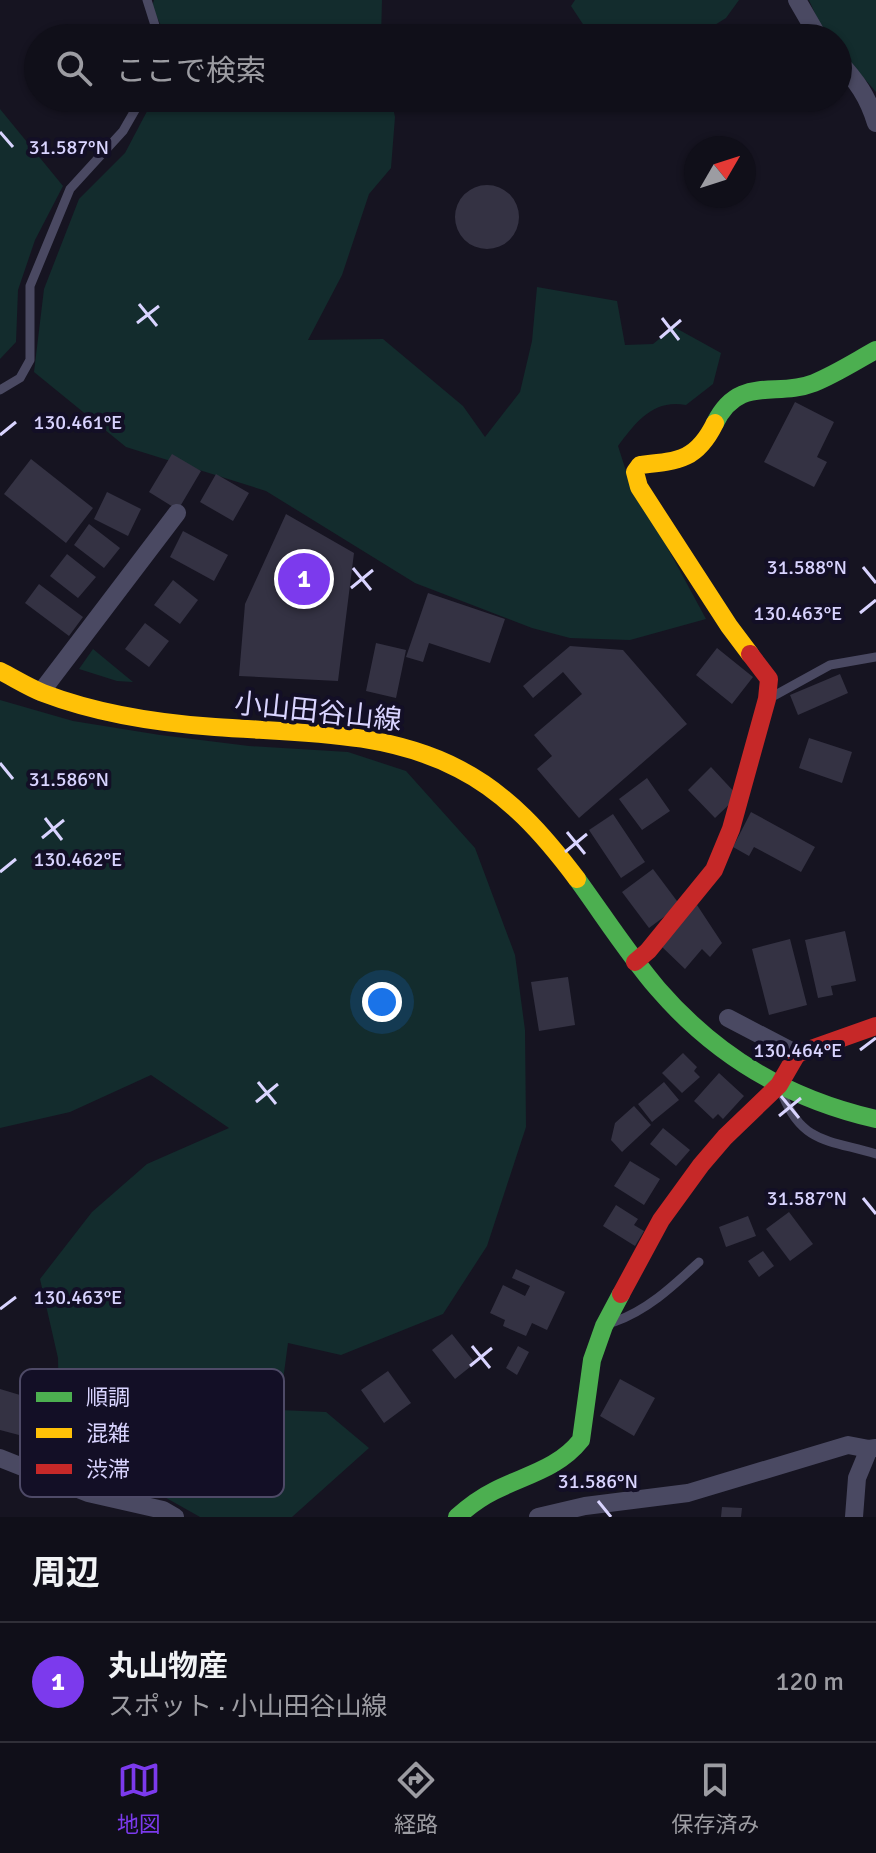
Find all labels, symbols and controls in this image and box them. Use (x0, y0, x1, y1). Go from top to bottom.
search box (24, 24, 852, 112)
icon: search (52, 46, 96, 90)
text: ここで検索 (116, 53, 266, 90)
text: 31.587°N (29, 135, 109, 160)
north arrow (684, 136, 756, 208)
text: 130.461°E (34, 410, 122, 435)
pin: 1 (278, 549, 330, 609)
text: 31.588°N (767, 555, 847, 580)
text: 130.463°E (754, 601, 842, 626)
street label: 小山田谷山線 (233, 686, 403, 738)
text: 31.586°N (29, 767, 109, 792)
text: 130.462°E (34, 847, 122, 872)
your location (362, 982, 402, 1022)
text: 130.464°E (754, 1038, 842, 1063)
text: 31.587°N (767, 1186, 847, 1211)
text: 130.463°E (34, 1285, 122, 1310)
legend (20, 1369, 284, 1497)
text: 順調 (86, 1384, 130, 1411)
text: 混雑 (86, 1420, 130, 1447)
text: 渋滞 (86, 1456, 130, 1483)
text: 31.586°N (558, 1469, 638, 1494)
text: 周辺 (32, 1552, 100, 1594)
text: 丸山物産 (108, 1648, 228, 1685)
text: 1 (51, 1666, 65, 1698)
text: 120 m (775, 1666, 844, 1698)
text: スポット · 小山田谷山線 (108, 1691, 387, 1723)
tab: 地図 (117, 1758, 161, 1838)
tab: 経路 (394, 1758, 438, 1838)
tab: 保存済み (671, 1758, 759, 1838)

